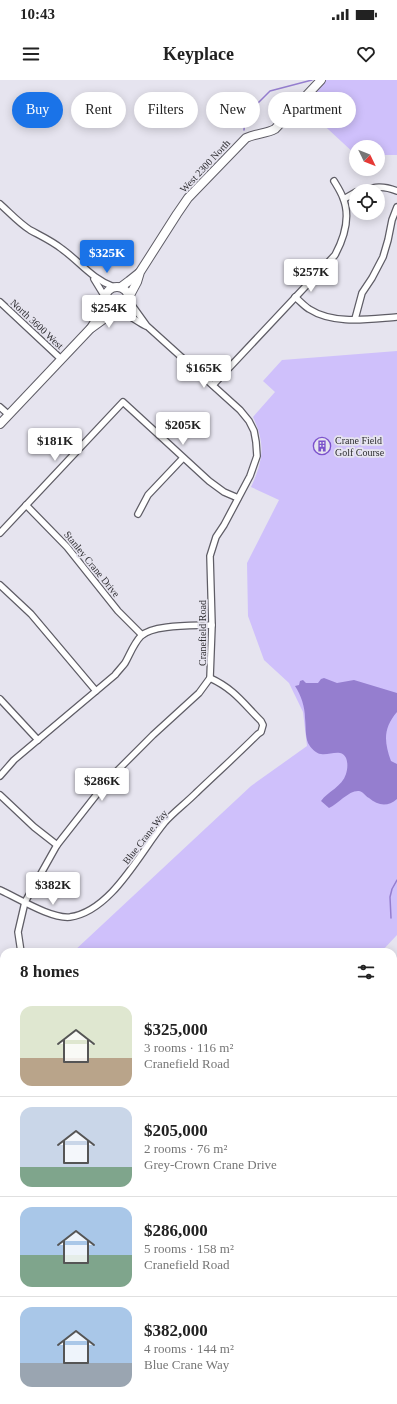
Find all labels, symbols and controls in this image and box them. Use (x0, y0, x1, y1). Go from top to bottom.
text: 10:43 (20, 6, 55, 22)
icon: menu (20, 43, 42, 65)
icon: heart (355, 43, 377, 65)
text: Keyplace (163, 44, 234, 64)
chip: Buy (12, 92, 63, 128)
chip: Rent (71, 92, 126, 128)
chip: Filters (134, 92, 198, 128)
chip: New (206, 92, 260, 128)
chip: Apartment (268, 92, 356, 128)
street label: West 2300 North (178, 137, 232, 195)
north arrow (349, 140, 385, 176)
map controls (349, 140, 385, 220)
button: locate (349, 184, 385, 220)
pin: $325K (79, 240, 135, 274)
text: $325K (89, 245, 125, 260)
pin: $257K (283, 259, 339, 293)
text: $257K (293, 264, 329, 279)
pin: $254K (81, 295, 137, 329)
street label: North 3600 West (8, 297, 66, 351)
text: $254K (91, 300, 127, 315)
pin: $165K (176, 355, 232, 389)
text: $165K (186, 360, 222, 375)
pin: $205K (155, 412, 211, 446)
text: $205K (165, 417, 201, 432)
pin: $181K (27, 428, 83, 462)
text: $181K (37, 433, 73, 448)
place label: Crane Field Golf Course (335, 435, 385, 458)
building icon: Crane Field Golf Course (312, 436, 332, 456)
street label: Stanley Crane Drive (62, 529, 122, 600)
street label: Cranefield Road (197, 600, 208, 666)
pin: $286K (74, 768, 130, 802)
text: $286K (84, 773, 120, 788)
street label: Blue Crane Way (120, 808, 170, 866)
pin: $382K (25, 872, 81, 906)
text: $382K (35, 877, 71, 892)
icon: filters (355, 961, 377, 983)
text: 8 homes (20, 962, 79, 981)
text: $325,000 (144, 1020, 208, 1039)
icon: home (52, 1022, 100, 1070)
text: 3 rooms · 116 m² (144, 1040, 233, 1055)
text: Cranefield Road (144, 1056, 230, 1071)
text: $205,000 (144, 1121, 208, 1140)
icon: home (52, 1123, 100, 1171)
text: 2 rooms · 76 m² (144, 1141, 227, 1156)
text: Grey-Crown Crane Drive (144, 1157, 277, 1172)
text: $286,000 (144, 1221, 208, 1240)
icon: home (52, 1223, 100, 1271)
text: 5 rooms · 158 m² (144, 1241, 234, 1256)
text: Cranefield Road (144, 1257, 230, 1272)
text: $382,000 (144, 1321, 208, 1340)
icon: home (52, 1323, 100, 1371)
text: 4 rooms · 144 m² (144, 1341, 234, 1356)
text: Blue Crane Way (144, 1357, 229, 1372)

